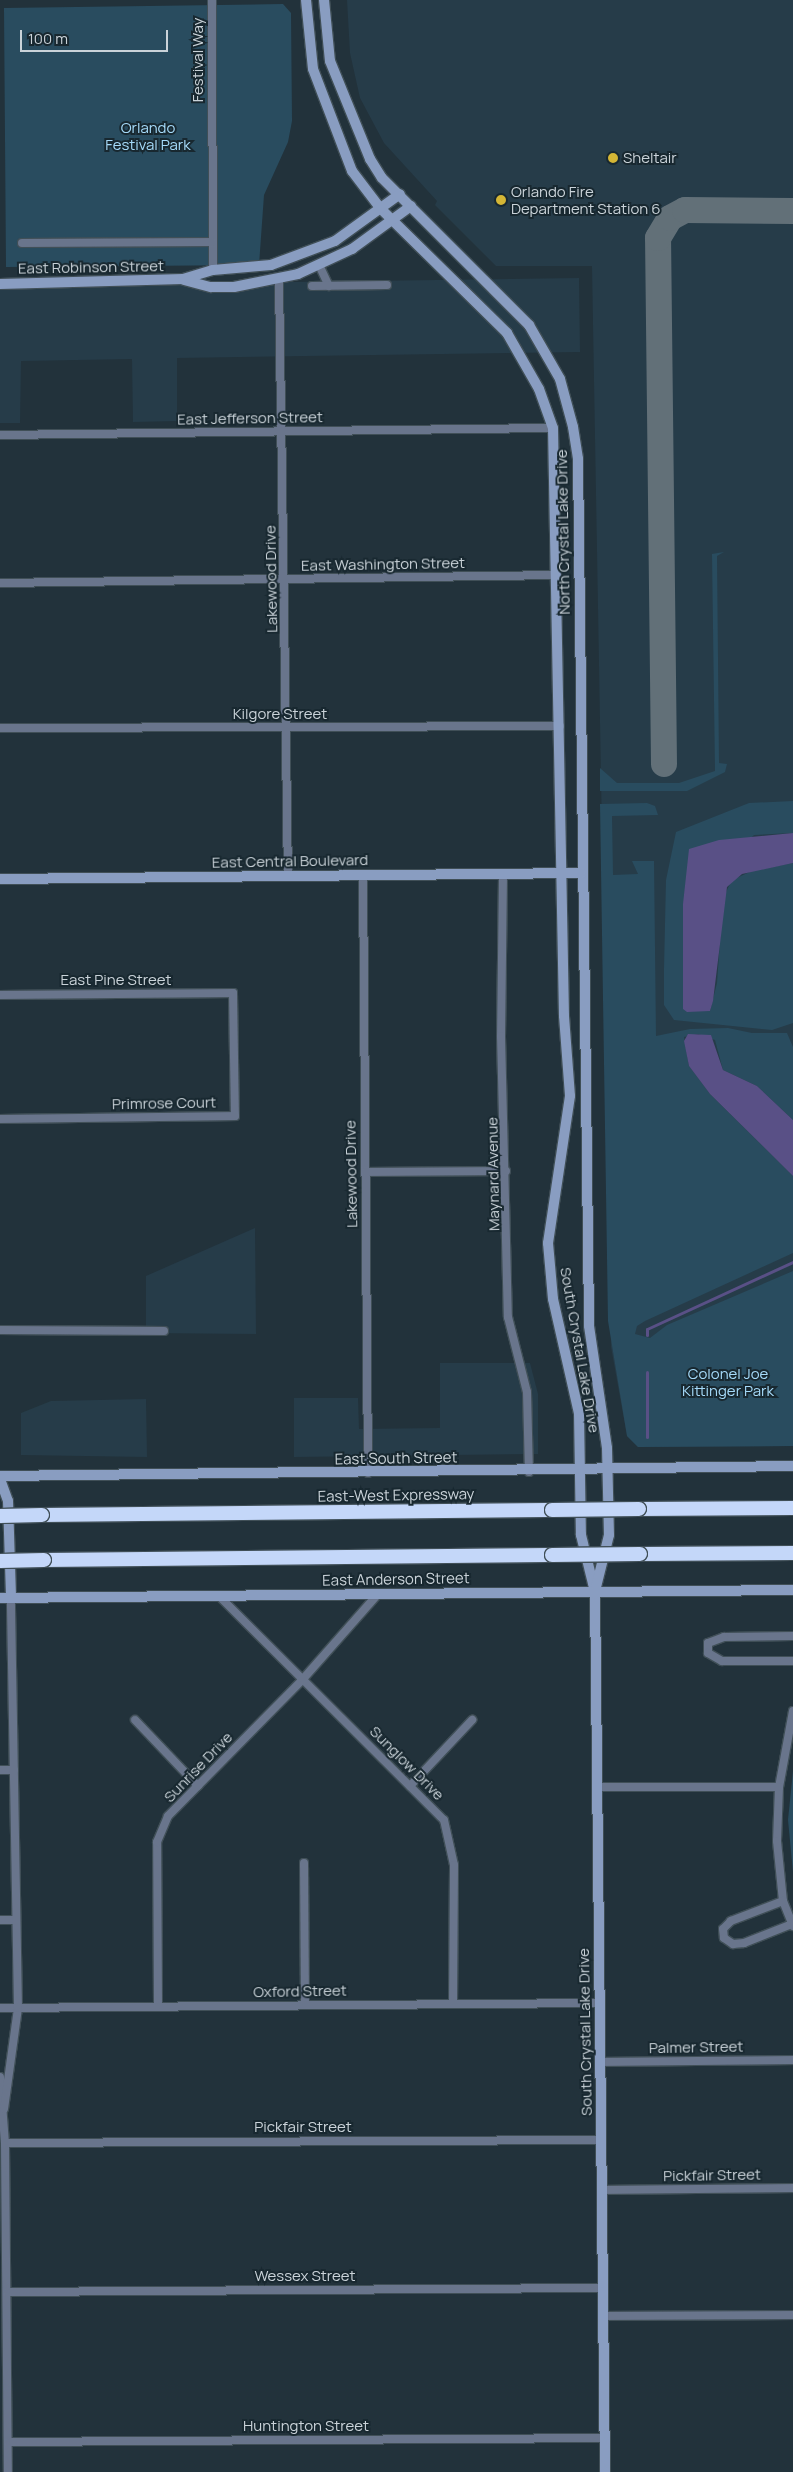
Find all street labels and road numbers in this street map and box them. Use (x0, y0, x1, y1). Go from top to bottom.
street label: Festival Way (189, 18, 207, 102)
street label: East Robinson Street (18, 257, 164, 277)
street label: East Jefferson Street (177, 408, 323, 428)
street label: North Crystal Lake Drive (553, 449, 573, 615)
street label: Lakewood Drive (261, 525, 281, 633)
street label: East Washington Street (301, 554, 465, 574)
street label: Kilgore Street (233, 705, 327, 723)
street label: East Central Boulevard (212, 851, 368, 871)
street label: East Pine Street (60, 971, 172, 989)
street label: Primrose Court (112, 1093, 216, 1113)
street label: Maynard Avenue (483, 1117, 503, 1231)
street label: Lakewood Drive (341, 1120, 361, 1228)
street label: South Crystal Lake Drive (557, 1266, 603, 1434)
street label: East South Street (334, 1448, 458, 1468)
street label: East-West Expressway (317, 1485, 475, 1505)
street label: East Anderson Street (322, 1569, 470, 1589)
street label: Sunglow Drive (366, 1722, 448, 1804)
street label: Sunrise Drive (160, 1728, 236, 1806)
street label: South Crystal Lake Drive (575, 1948, 595, 2116)
street label: Oxford Street (253, 1981, 347, 2001)
street label: Palmer Street (649, 2037, 743, 2057)
street label: Pickfair Street (254, 2118, 352, 2136)
street label: Pickfair Street (663, 2165, 761, 2185)
street label: Wessex Street (254, 2267, 356, 2285)
street label: Huntington Street (243, 2417, 369, 2435)

